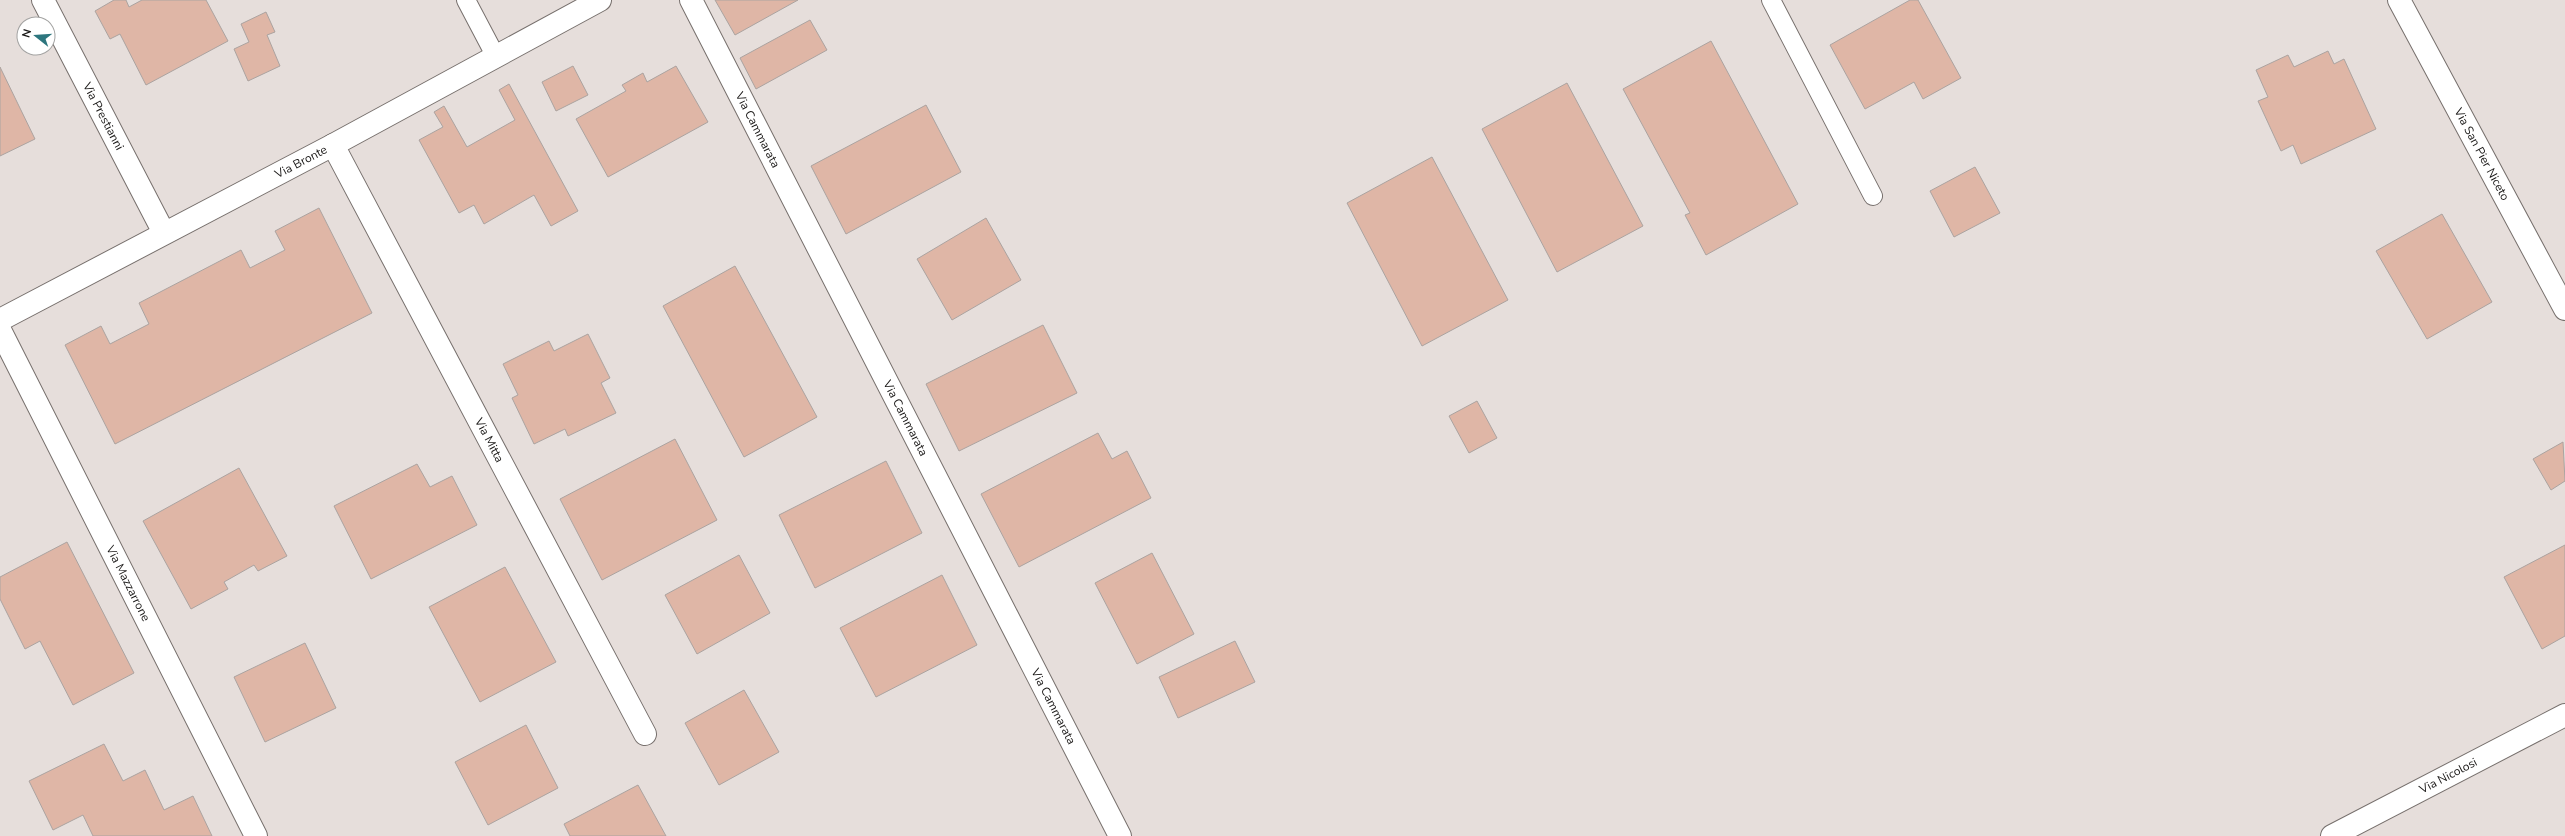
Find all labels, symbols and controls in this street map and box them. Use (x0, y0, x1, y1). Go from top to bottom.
north arrow (16, 16, 56, 56)
text: N (19, 27, 35, 39)
street label: Via Prestianni (79, 79, 128, 153)
street label: Via Cammarata (731, 88, 784, 170)
street label: Via San Pier Niceto (2450, 104, 2513, 203)
street label: Via Bronte (271, 142, 330, 183)
street label: Via Cammarata (879, 377, 932, 459)
street label: Via Mitta (471, 414, 508, 465)
street label: Via Mazzarrone (102, 542, 154, 624)
street label: Via Cammarata (1027, 665, 1080, 747)
street label: Via Nicolosi (2416, 754, 2480, 798)

